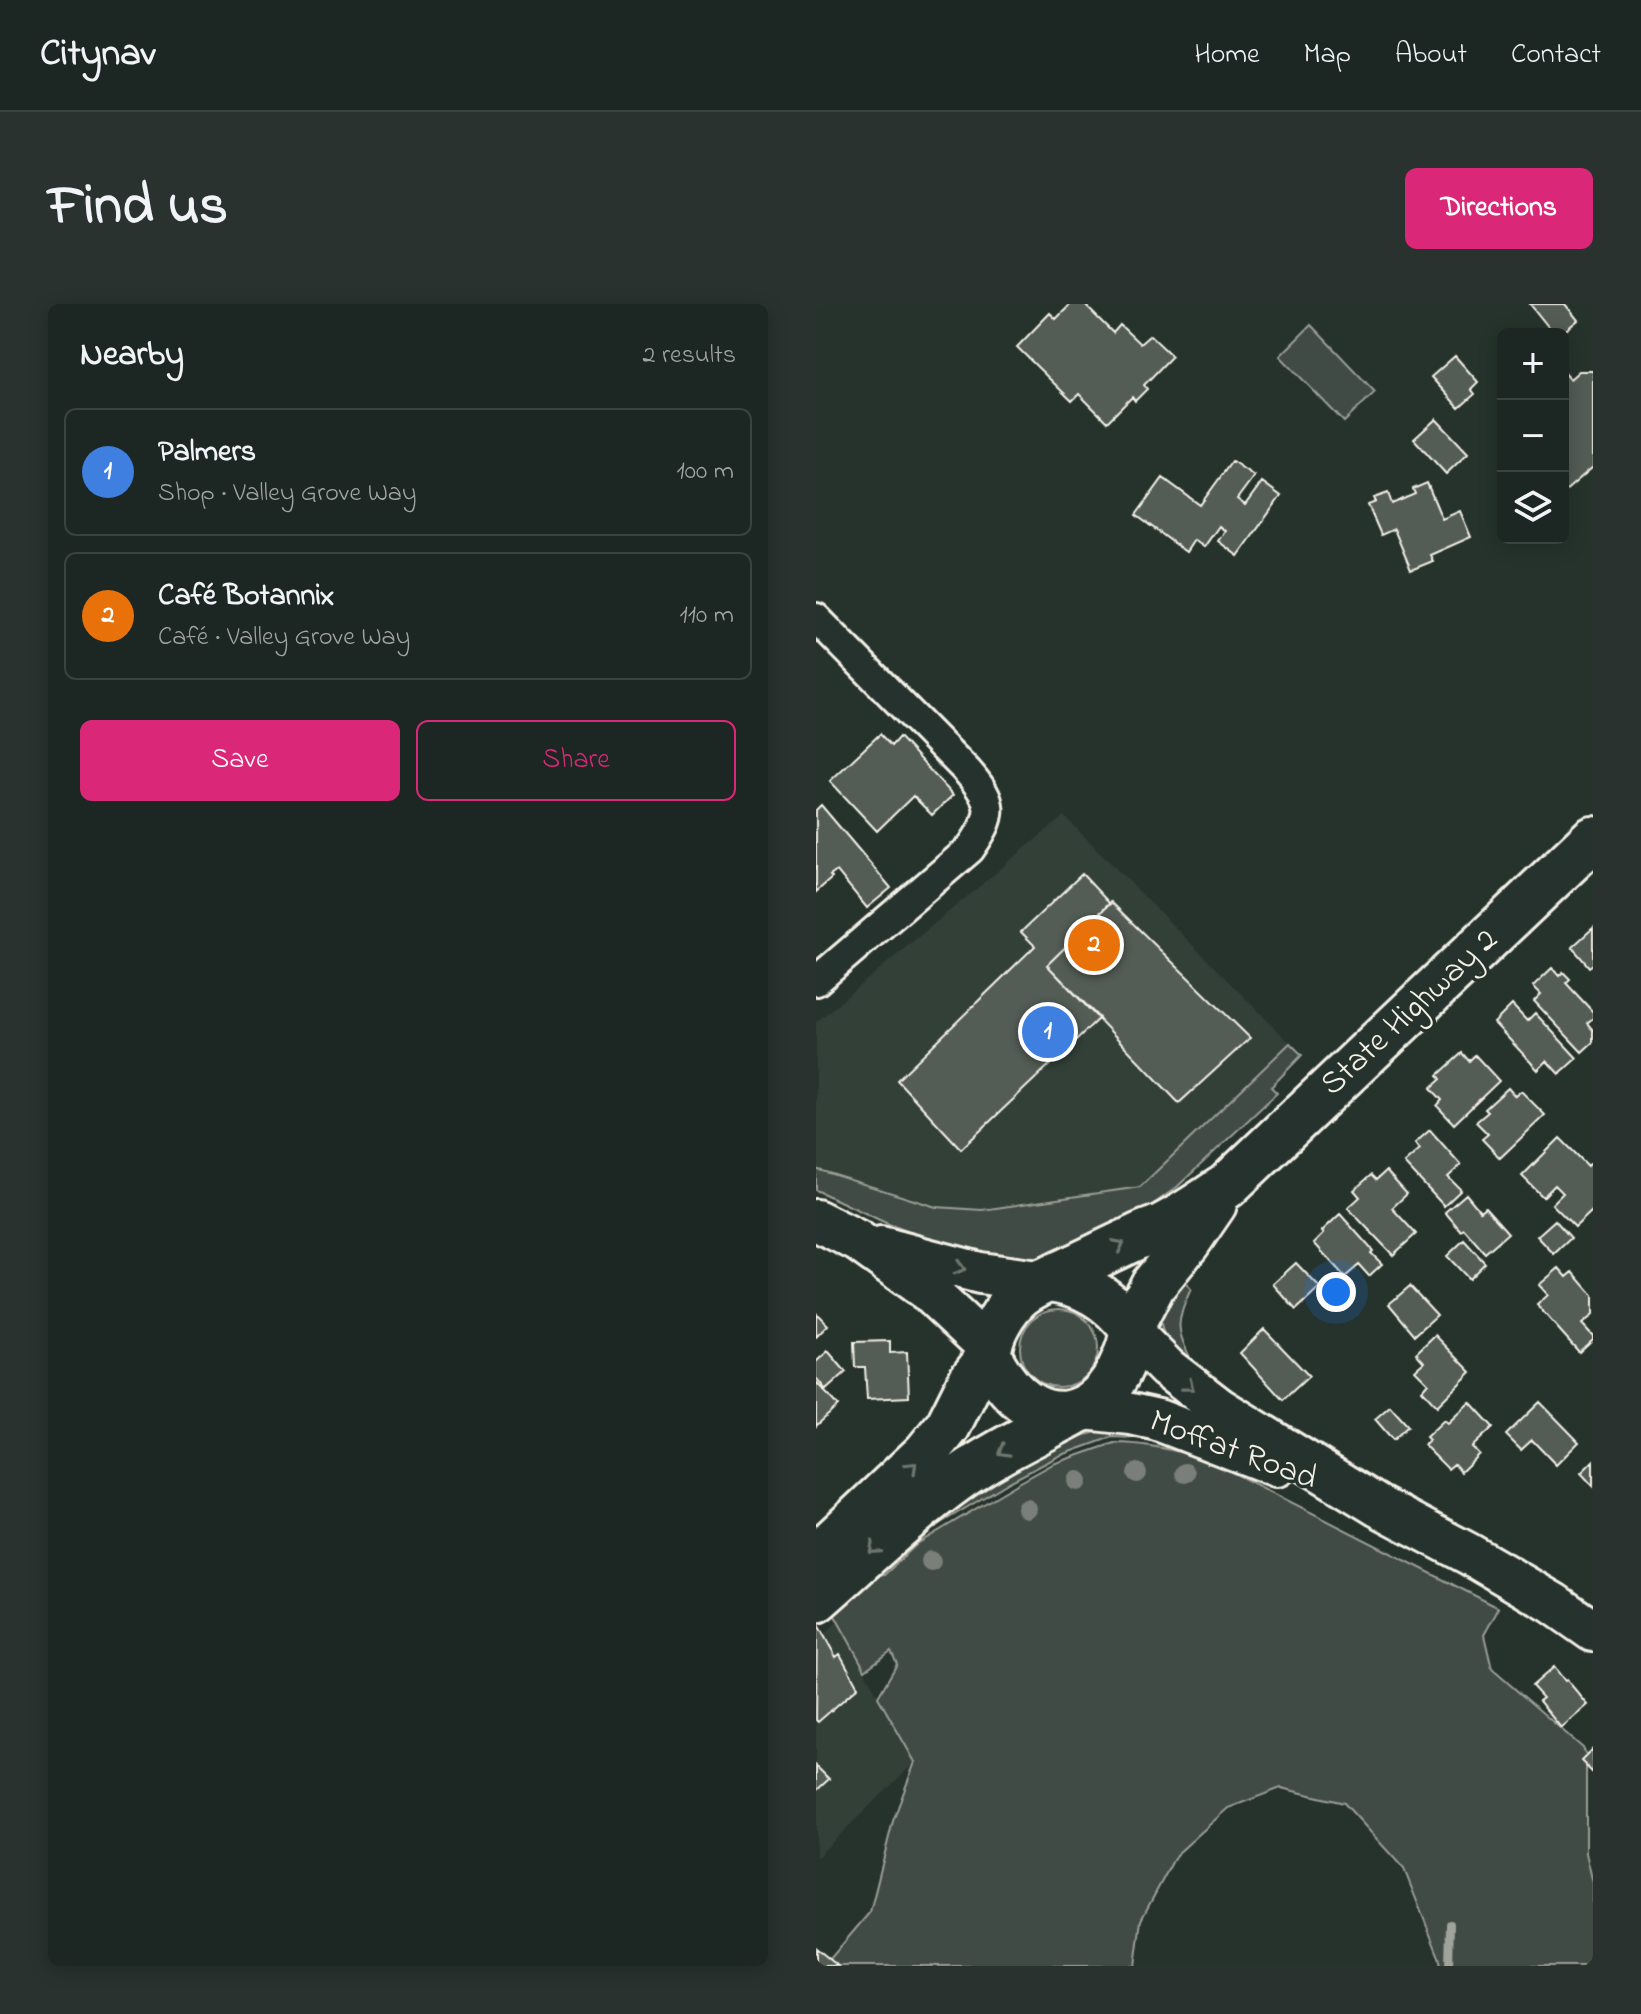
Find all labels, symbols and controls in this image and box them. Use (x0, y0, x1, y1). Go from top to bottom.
text: Citynav (40, 27, 156, 83)
text: Home (1194, 35, 1260, 76)
text: Map (1304, 35, 1351, 76)
text: About (1395, 35, 1467, 76)
text: Contact (1511, 35, 1601, 76)
text: Find us (48, 168, 228, 249)
button: Directions (1405, 168, 1593, 249)
map controls (1497, 328, 1569, 544)
button: + (1497, 328, 1569, 400)
text: Nearby (80, 331, 184, 381)
text: 2 results (643, 337, 736, 375)
button: − (1497, 400, 1569, 472)
text: Palmers (158, 431, 256, 475)
text: 1 (104, 453, 112, 491)
text: 100 m (677, 453, 734, 491)
button: layers (1497, 472, 1569, 544)
text: Shop · Valley Grove Way (158, 475, 416, 513)
text: Café Botannix (158, 575, 334, 619)
text: 2 (102, 597, 114, 635)
text: 110 m (680, 597, 734, 635)
text: Café · Valley Grove Way (158, 619, 410, 657)
button: Save (80, 720, 400, 801)
button: Share (416, 720, 736, 801)
pin: 2 (1068, 915, 1120, 975)
street label: State Highway 2 (1310, 917, 1510, 1109)
pin: 1 (1022, 1002, 1074, 1062)
one-way arrow (1111, 1240, 1126, 1255)
one-way arrow (953, 1259, 967, 1275)
your location (1316, 1272, 1356, 1312)
one-way arrow (1180, 1376, 1195, 1390)
street label: Moffat Road (1142, 1398, 1324, 1504)
one-way arrow (997, 1441, 1012, 1457)
one-way arrow (903, 1461, 917, 1476)
one-way arrow (869, 1539, 884, 1554)

